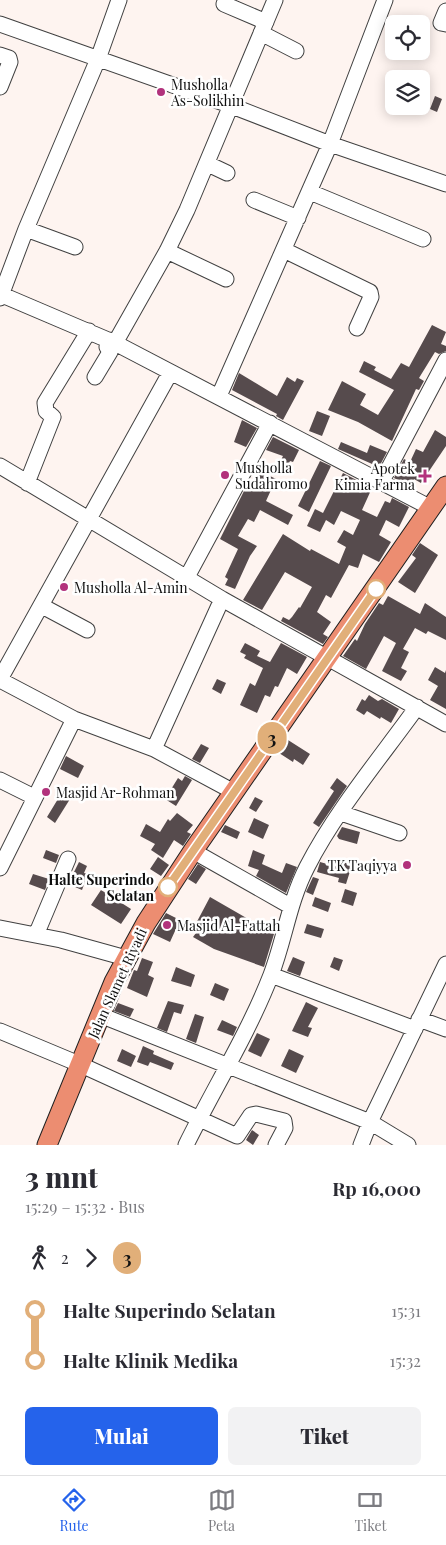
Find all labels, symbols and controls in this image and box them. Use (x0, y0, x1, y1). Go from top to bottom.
map controls (385, 15, 430, 115)
button: locate (385, 15, 430, 60)
button: layers (385, 70, 430, 115)
place label: Musholla As-Solikhin (170, 75, 245, 110)
marker: Musholla As-Solikhin (155, 86, 167, 98)
place label: Musholla Sudahromo (235, 458, 308, 493)
place label: Apotek Kimia Farma (335, 459, 415, 494)
marker: Musholla Sudahromo (219, 469, 231, 481)
marker: Apotek Kimia Farma (419, 470, 431, 482)
place label: Musholla Al-Amin (74, 578, 188, 597)
unlabelled marker (366, 579, 386, 599)
marker: Musholla Al-Amin (58, 581, 70, 593)
line badge: 3 (256, 722, 288, 754)
text: 3 (268, 726, 276, 750)
place label: Masjid Ar-Rohman (56, 783, 175, 802)
marker: Masjid Ar-Rohman (40, 786, 52, 798)
place label: TK Taqiyya (328, 856, 397, 875)
marker: TK Taqiyya (401, 859, 413, 871)
place label: Halte Superindo Selatan (48, 870, 154, 905)
marker: Halte Superindo Selatan (158, 877, 178, 897)
place label: Masjid Al-Fattah (177, 916, 281, 935)
marker: Masjid Al-Fattah (161, 919, 173, 931)
street label: Jalan Slamet Riyadi (83, 925, 151, 1042)
text: 3 mnt (25, 1158, 98, 1195)
text: Rp 16,000 (332, 1175, 421, 1201)
text: 15:29 – 15:32 · Bus (25, 1196, 145, 1217)
icon: walk (25, 1244, 53, 1272)
icon: forward (77, 1244, 105, 1272)
text: 3 (123, 1246, 131, 1270)
text: 2 (61, 1247, 69, 1268)
text: Halte Superindo Selatan (63, 1297, 276, 1323)
text: 15:31 (391, 1300, 421, 1321)
text: Halte Klinik Medika (63, 1347, 238, 1373)
text: 15:32 (389, 1350, 421, 1371)
button: Mulai (25, 1407, 218, 1465)
button: Tiket (228, 1407, 421, 1465)
tab: Rute (59, 1486, 89, 1535)
tab: Peta (208, 1486, 236, 1535)
tab: Tiket (354, 1486, 387, 1535)

